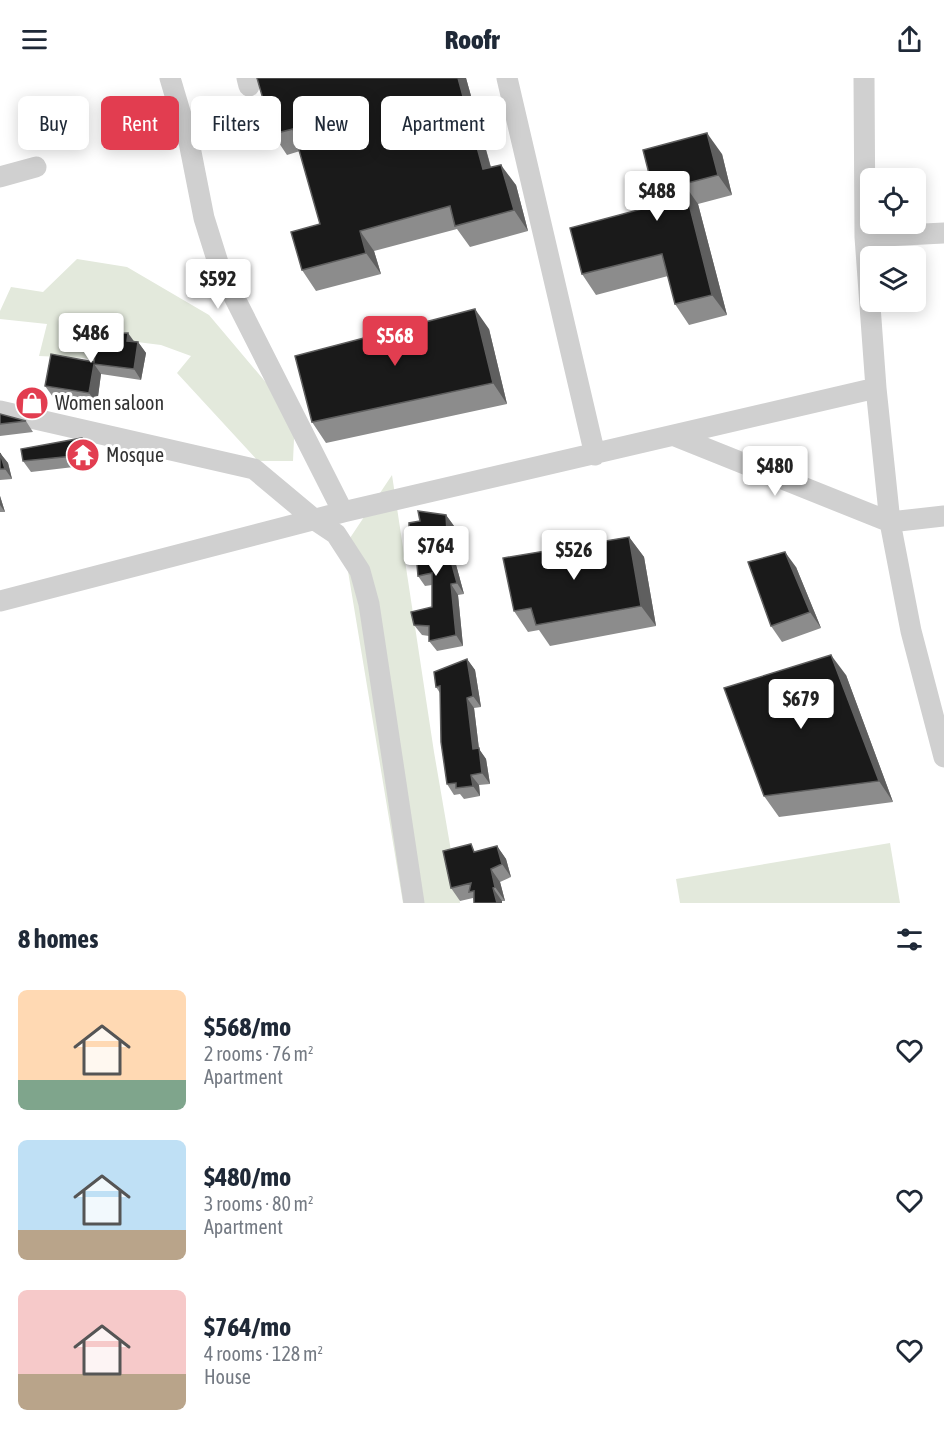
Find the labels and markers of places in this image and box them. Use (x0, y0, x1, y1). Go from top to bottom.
pin: $488 (621, 171, 693, 222)
pin: $592 (182, 259, 254, 310)
pin: $486 (55, 313, 127, 364)
pin: $568 (359, 316, 431, 367)
shop icon: Women saloon (14, 385, 50, 421)
place label: Women saloon (55, 391, 164, 414)
temple icon: Mosque (65, 437, 101, 473)
place label: Mosque (106, 443, 164, 466)
pin: $480 (739, 446, 811, 497)
pin: $764 (400, 526, 472, 577)
pin: $526 (538, 530, 610, 581)
pin: $679 (765, 679, 837, 730)

